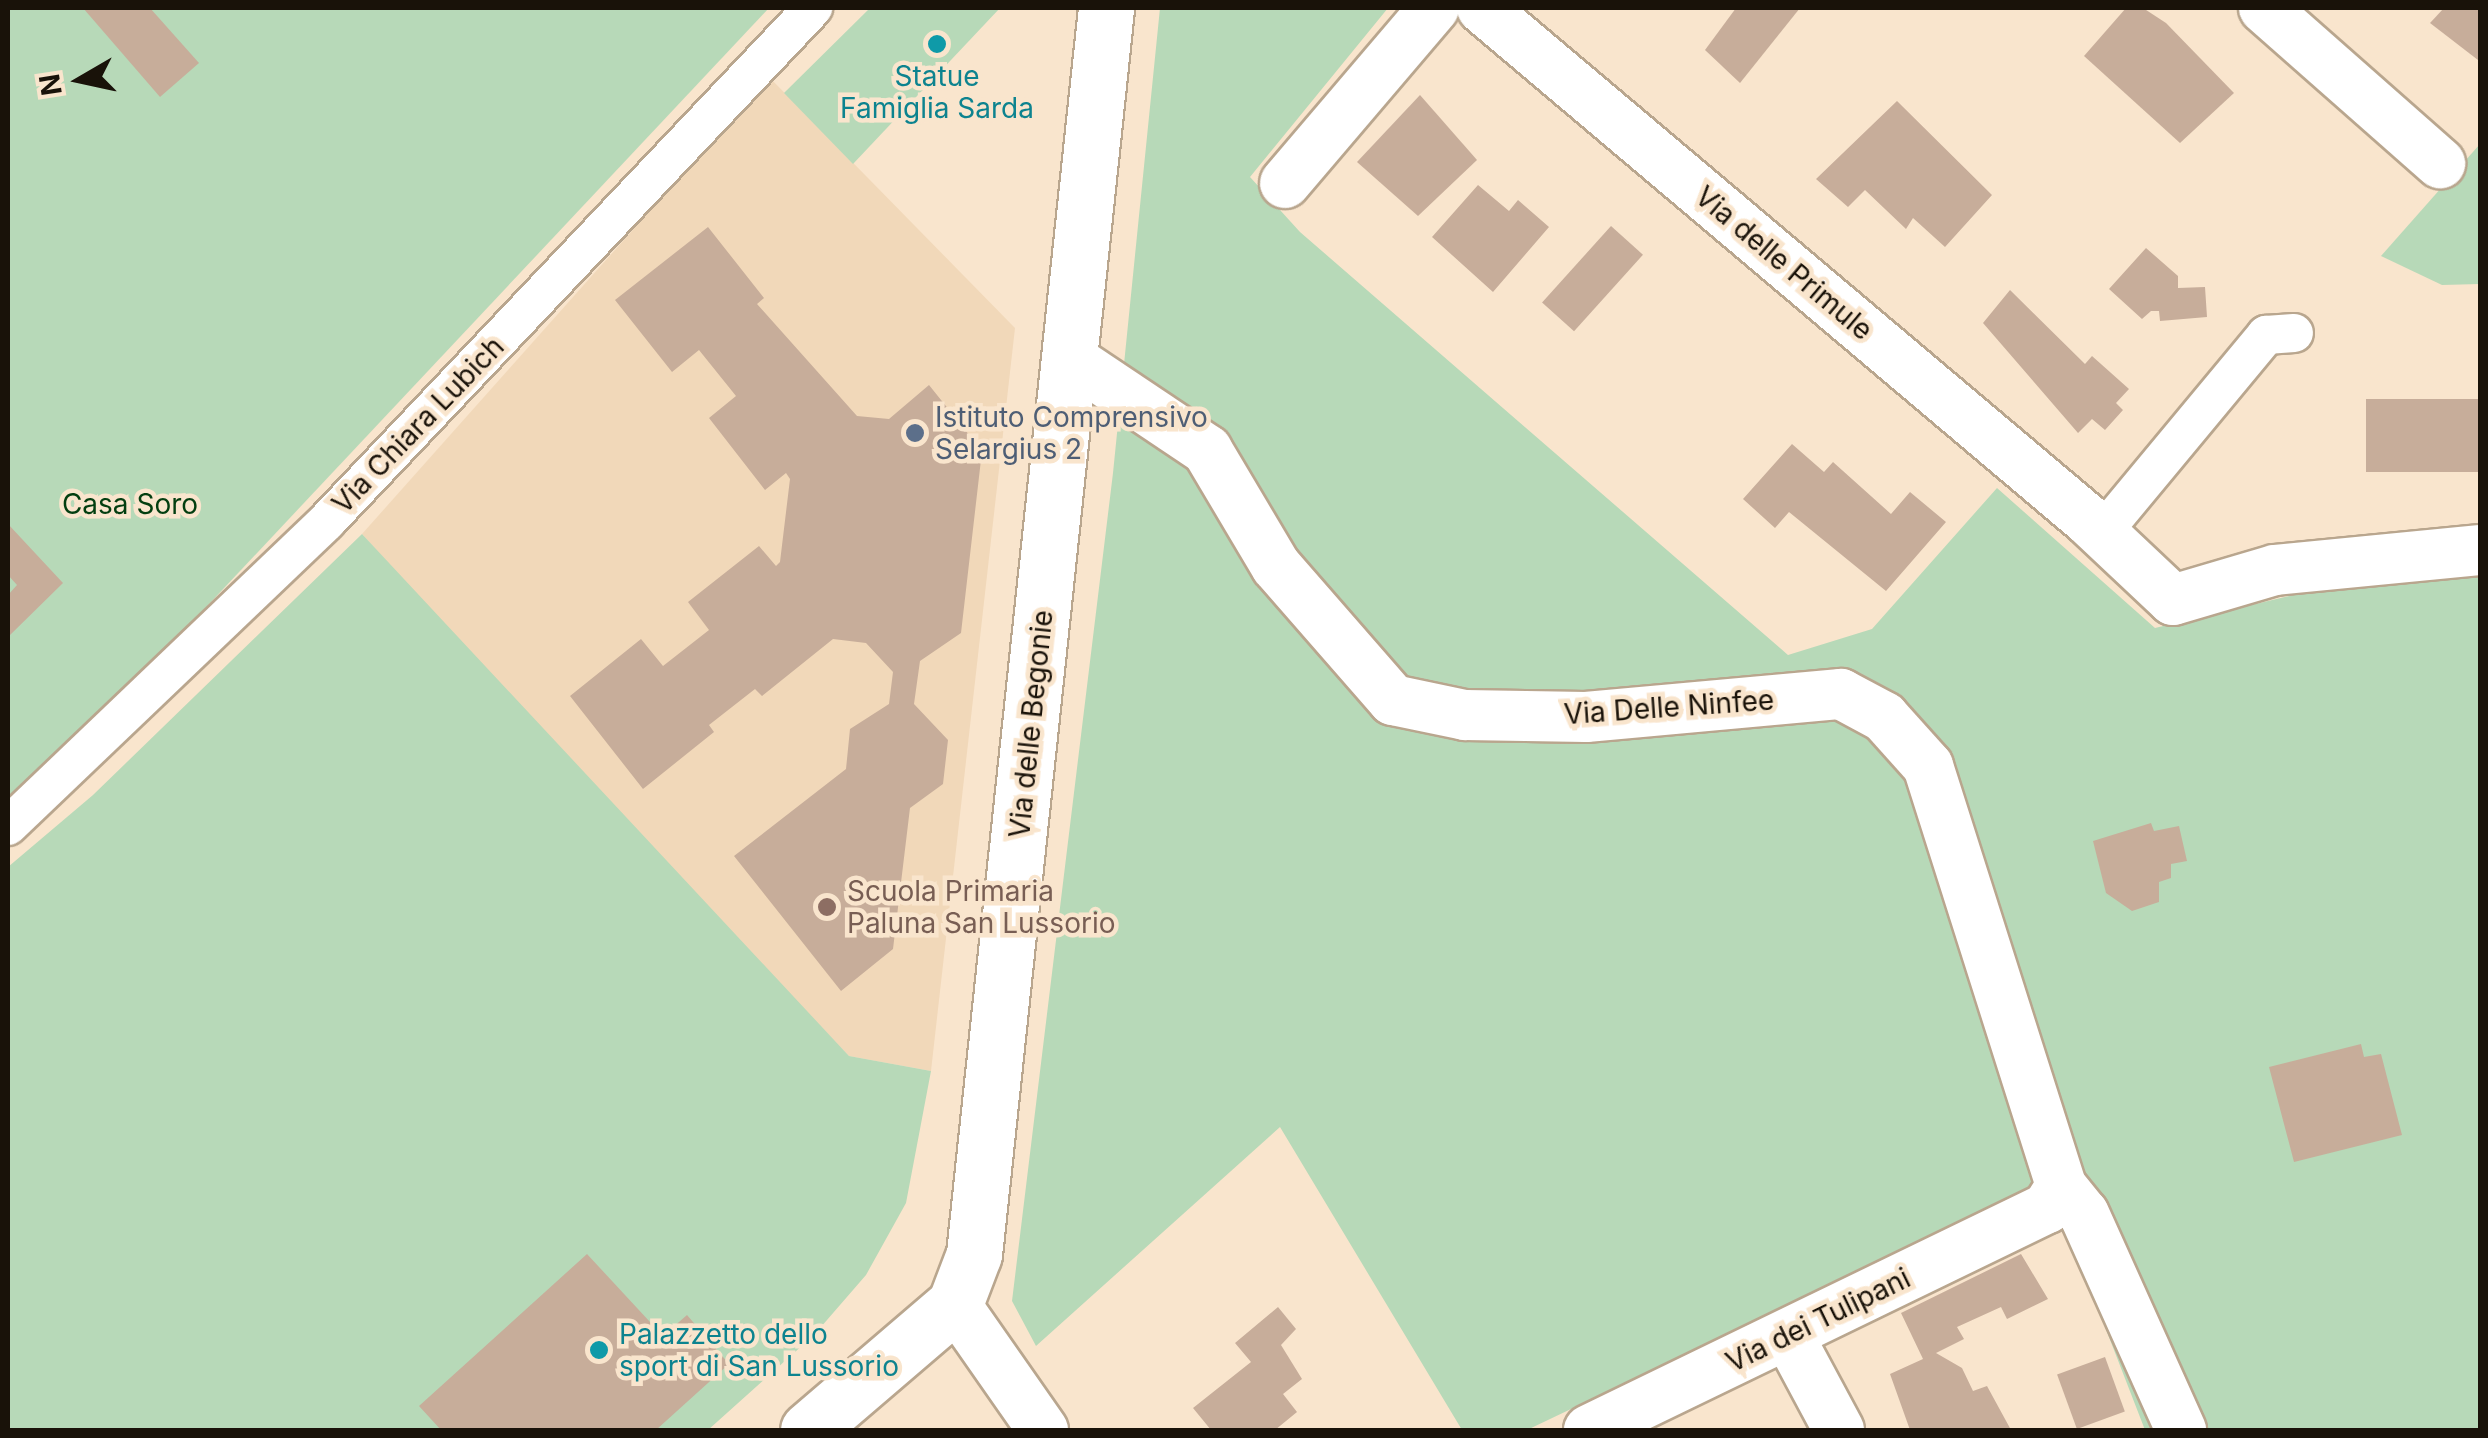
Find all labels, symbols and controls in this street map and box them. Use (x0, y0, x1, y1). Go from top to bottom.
north arrow (30, 30, 130, 130)
marker: Statue Famiglia Sarda (926, 33, 948, 55)
place label: Statue Famiglia Sarda (840, 59, 1034, 125)
text: N (32, 71, 69, 98)
street label: Via delle Primule (1689, 179, 1879, 347)
street label: Via Chiara Lubich (325, 330, 511, 520)
place label: Istituto Comprensivo Selargius 2 (935, 400, 1208, 466)
marker: Istituto Comprensivo Selargius 2 (904, 422, 926, 444)
park label: Casa Soro (62, 487, 198, 521)
street label: Via delle Begonie (1002, 608, 1060, 840)
street label: Via Delle Ninfee (1563, 683, 1775, 731)
place label: Scuola Primaria Paluna San Lussorio (847, 874, 1115, 940)
marker: Scuola Primaria Paluna San Lussorio (816, 896, 838, 918)
street label: Via dei Tulipani (1721, 1261, 1915, 1379)
place label: Palazzetto dello sport di San Lussorio (619, 1317, 899, 1383)
marker: Palazzetto dello sport di San Lussorio (588, 1339, 610, 1361)

